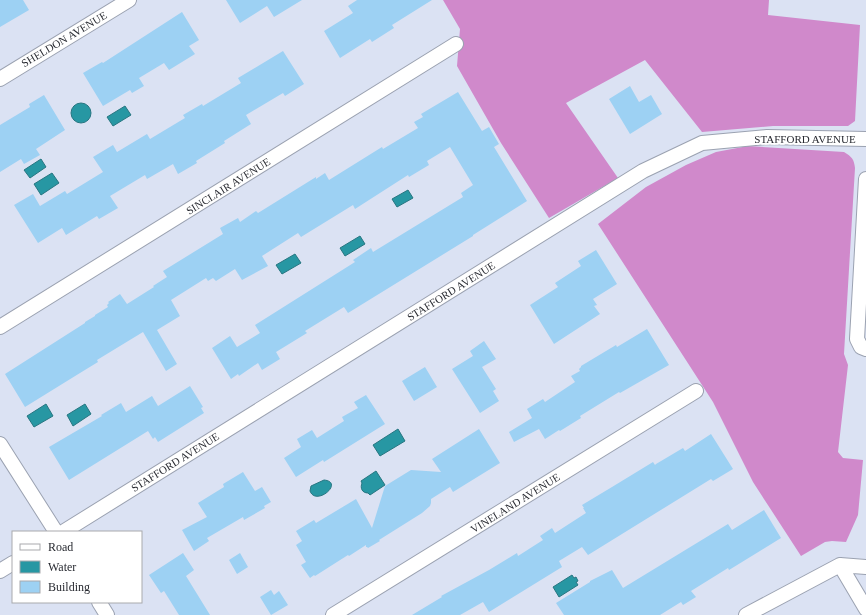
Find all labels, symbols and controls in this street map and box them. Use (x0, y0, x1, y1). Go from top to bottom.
street label: SHELDON AVENUE (19, 9, 109, 69)
street label: STAFFORD AVENUE (754, 133, 856, 145)
street label: SINCLAIR AVENUE (184, 155, 272, 217)
street label: STAFFORD AVENUE (405, 259, 497, 323)
street label: STAFFORD AVENUE (129, 430, 221, 494)
street label: VINELAND AVENUE (468, 471, 562, 535)
legend (12, 531, 142, 603)
text: Road (48, 540, 73, 554)
text: Water (48, 560, 76, 574)
text: Building (48, 580, 90, 594)

